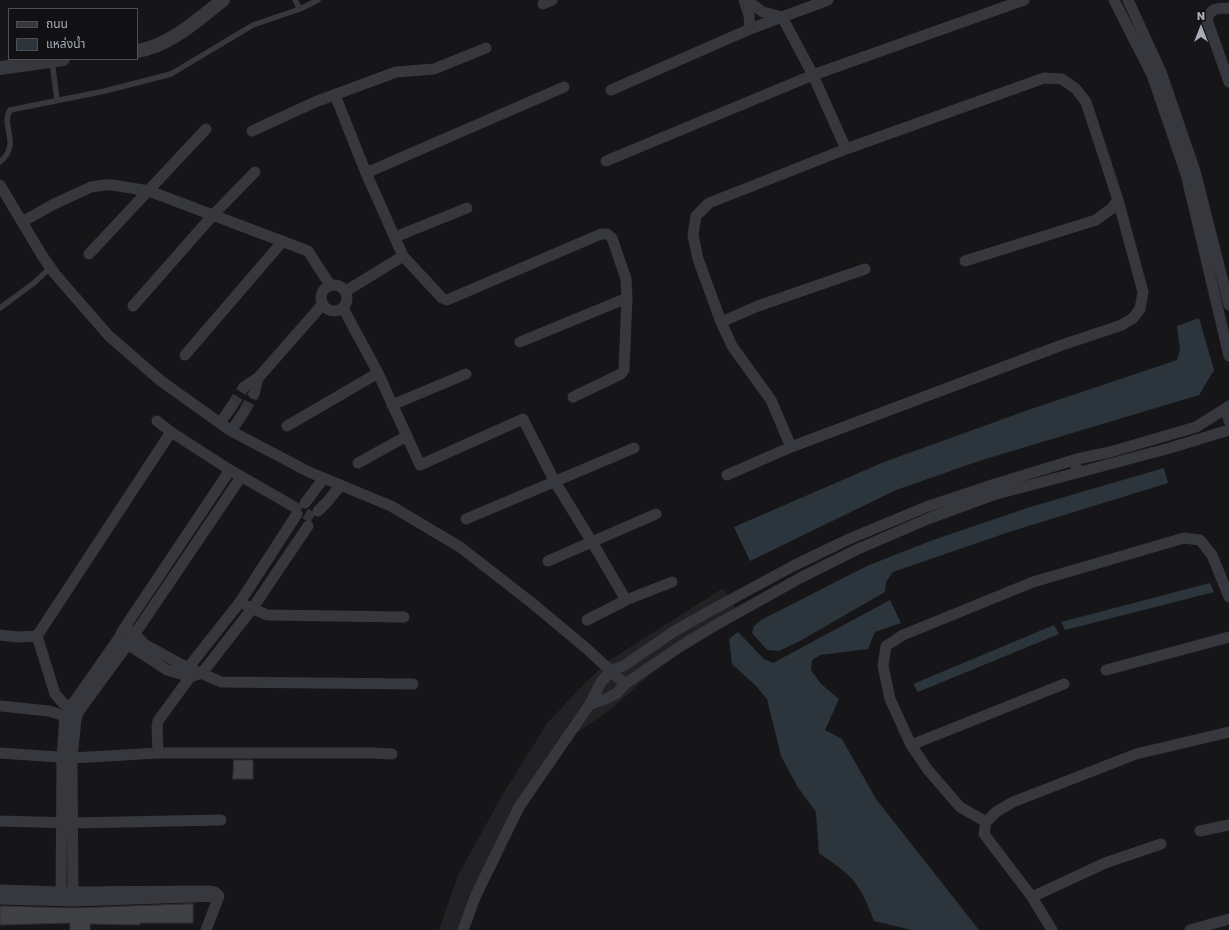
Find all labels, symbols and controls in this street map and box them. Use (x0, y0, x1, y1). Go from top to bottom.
legend (8, 8, 138, 60)
north arrow (1181, 8, 1221, 48)
text: N (1197, 9, 1205, 22)
text: ถนน (46, 16, 68, 31)
text: แหล่งน้ำ (46, 36, 85, 51)

